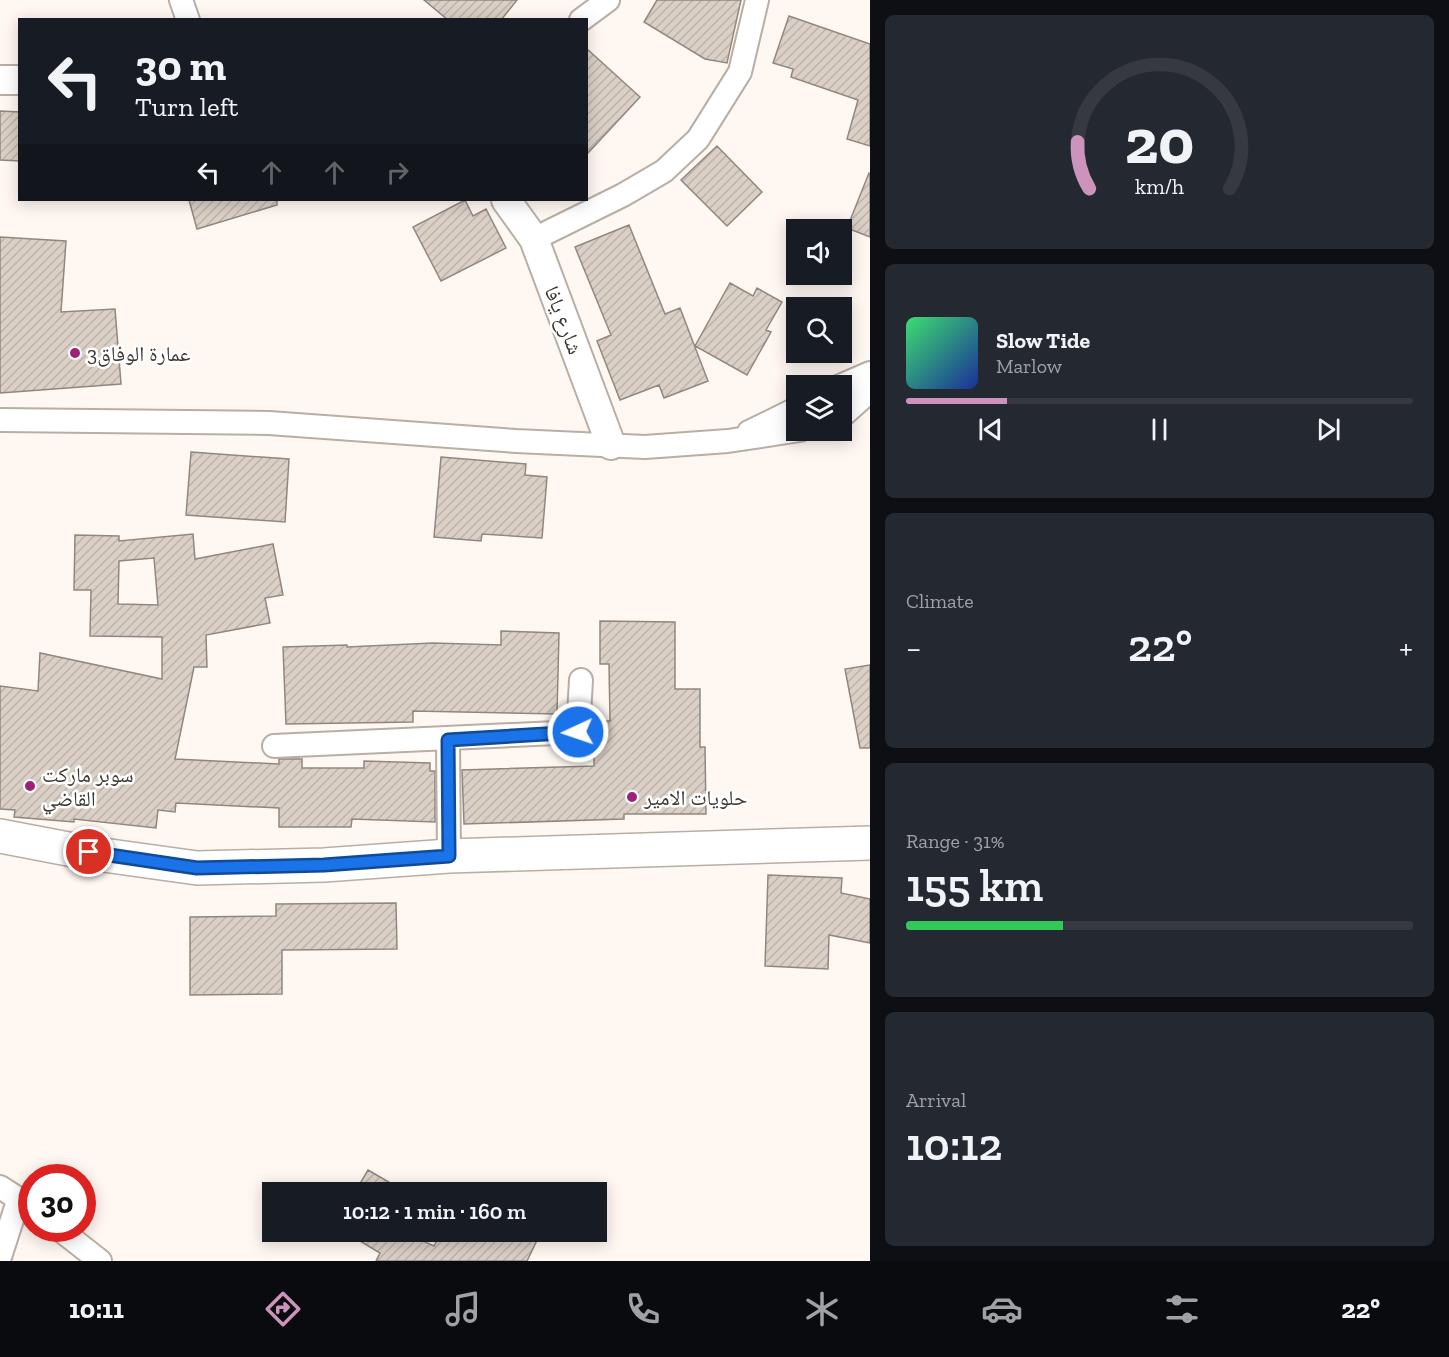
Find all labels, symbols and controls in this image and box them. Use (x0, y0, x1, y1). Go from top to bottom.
text: 30 m (135, 40, 226, 91)
icon: left (36, 42, 114, 120)
text: Turn left (135, 91, 238, 123)
text: 20 (1125, 104, 1194, 179)
icon: left (192, 156, 225, 189)
icon: ahead (255, 156, 288, 189)
icon: ahead (318, 156, 351, 189)
icon: right (381, 156, 414, 189)
text: km/h (1135, 174, 1184, 199)
map controls (786, 219, 852, 441)
button: sound (786, 219, 852, 285)
street label: شارع يافا (539, 282, 588, 358)
button: search (786, 297, 852, 363)
text: Slow Tide (996, 327, 1090, 354)
place label: عمارة الوفاق3 (87, 341, 191, 367)
marker: عمارة الوفاق3 (68, 346, 82, 360)
text: Marlow (996, 354, 1062, 378)
button: layers (786, 375, 852, 441)
icon: previous (974, 413, 1007, 446)
icon: pause (1143, 413, 1176, 446)
icon: next (1312, 413, 1345, 446)
text: Climate (906, 589, 974, 613)
text: 22° (1128, 619, 1193, 673)
text: − (906, 628, 921, 667)
text: + (1399, 628, 1413, 667)
position arrow (546, 700, 610, 764)
place label: سوبر ماركت القاضي (42, 762, 134, 815)
marker: سوبر ماركت القاضي (23, 779, 37, 793)
place label: حلويات الامير (643, 785, 747, 810)
marker: حلويات الامير (625, 790, 639, 804)
pin (63, 826, 114, 877)
text: Range · 31% (906, 829, 1005, 853)
icon: arrive (72, 835, 105, 868)
text: 155 km (906, 859, 1043, 913)
text: Arrival (906, 1088, 966, 1112)
text: 10:12 (906, 1118, 1002, 1172)
speed limit sign: 30 (18, 1164, 96, 1242)
text: 10:12 · 1 min · 160 m (343, 1198, 526, 1225)
icon: directions (262, 1288, 304, 1330)
icon: music (442, 1288, 484, 1330)
icon: phone (622, 1288, 664, 1330)
icon: climate (801, 1288, 843, 1330)
icon: car (981, 1288, 1023, 1330)
icon: filters (1161, 1288, 1203, 1330)
text: 10:11 (69, 1293, 124, 1325)
text: 22° (1341, 1293, 1380, 1325)

